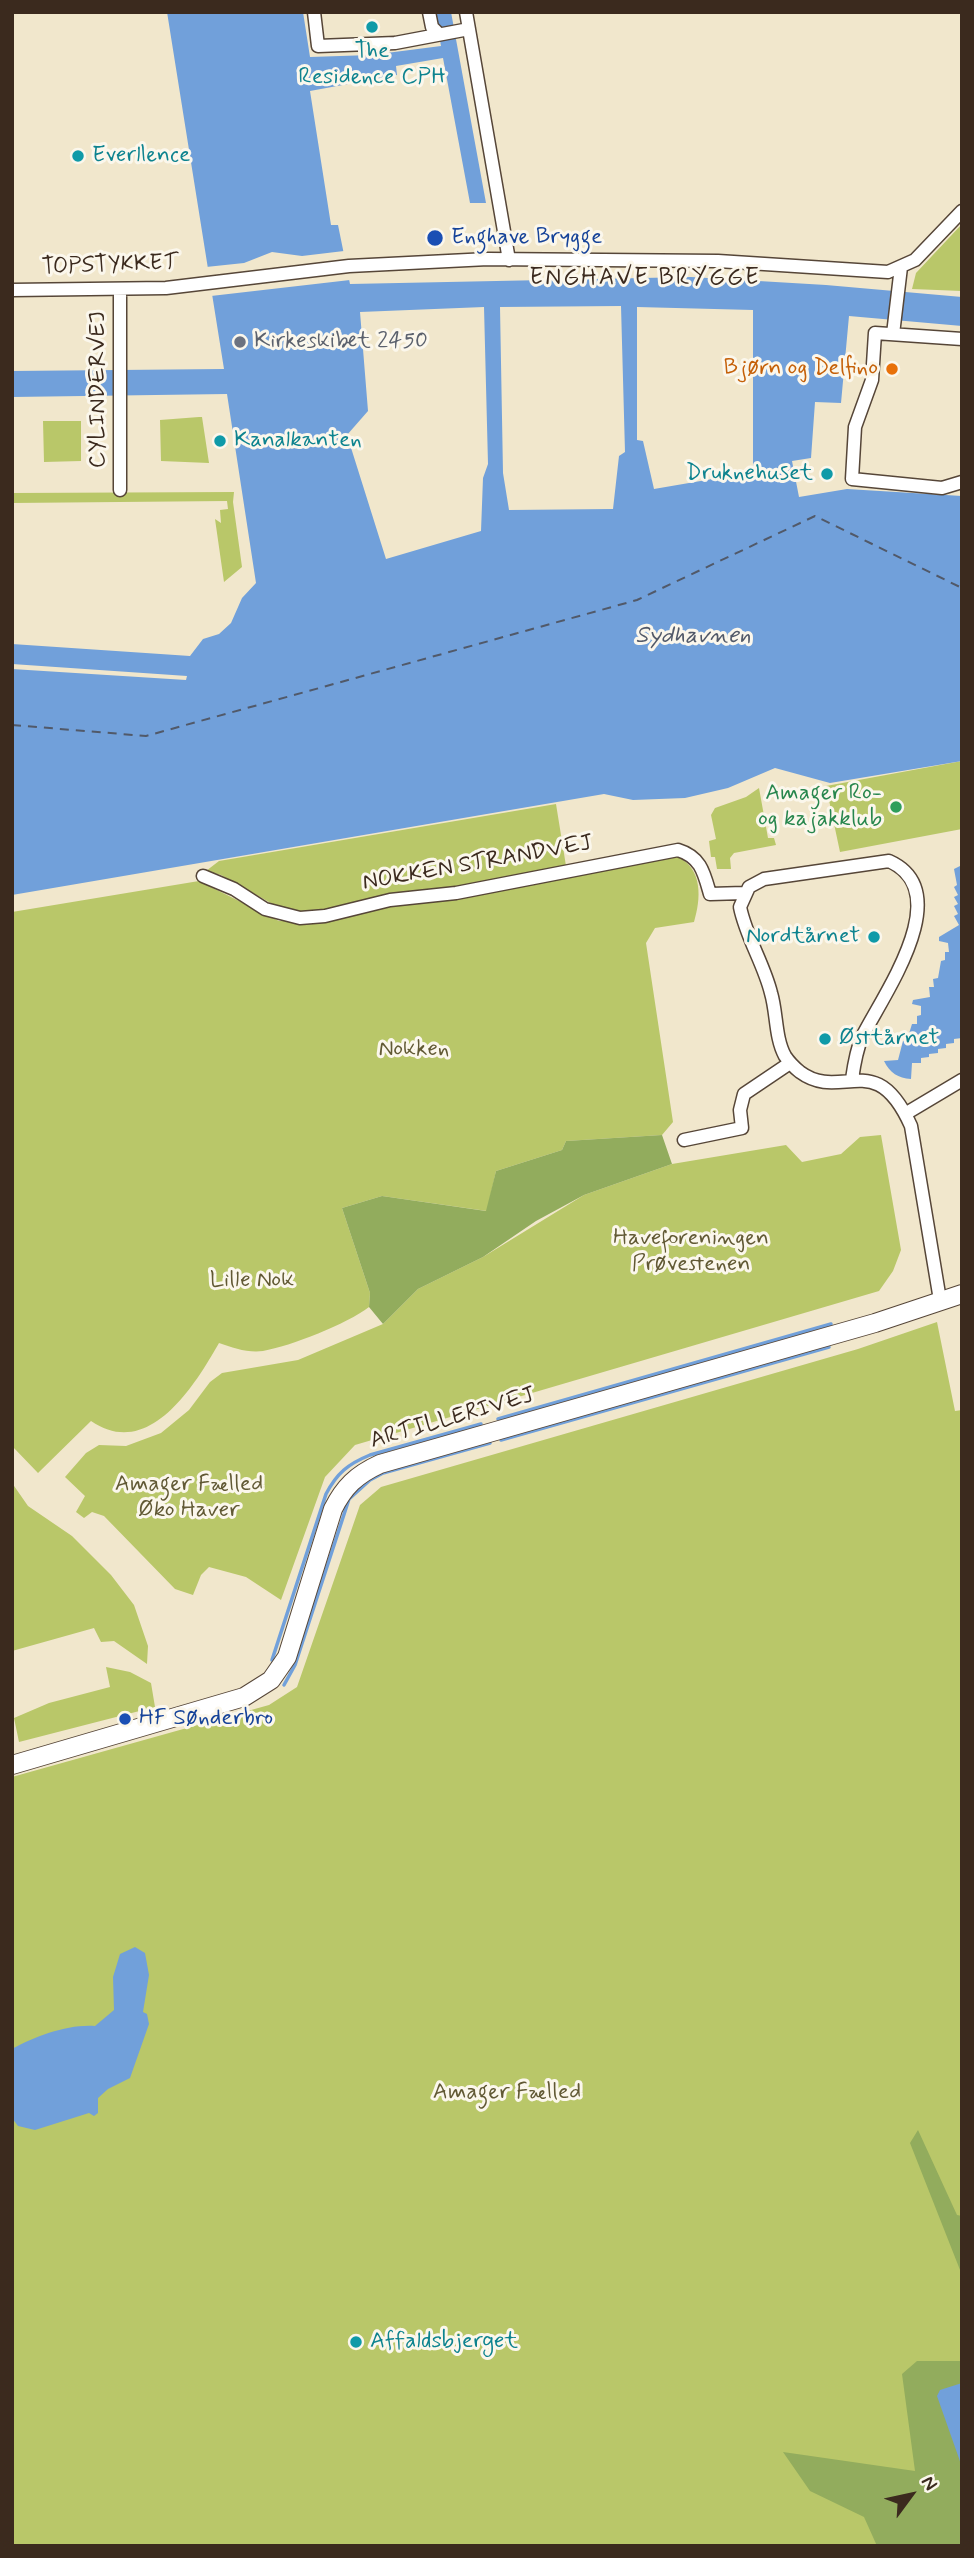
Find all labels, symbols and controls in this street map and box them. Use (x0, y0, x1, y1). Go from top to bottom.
marker: The Residence CPH (364, 19, 380, 35)
place label: The Residence CPH (298, 38, 446, 92)
place label: Everllence (92, 142, 190, 170)
marker: Everllence (70, 148, 86, 164)
place label: Enghave Brygge (451, 224, 602, 252)
marker: Enghave Brygge (425, 228, 445, 248)
street label: TOPSTYKKET (41, 250, 179, 282)
district label: ENGHAVE BRYGGE (533, 265, 757, 293)
street label: CYLINDERVEJ (85, 312, 113, 468)
place label: Kirkeskibet 2450 (254, 328, 428, 356)
marker: Kirkeskibet 2450 (232, 334, 248, 350)
place label: Bjørn og Delfino (724, 355, 878, 383)
marker: Bjørn og Delfino (884, 361, 900, 377)
place label: Kanalkanten (234, 427, 362, 455)
marker: Kanalkanten (212, 433, 228, 449)
place label: Druknehuset (686, 460, 813, 488)
marker: Druknehuset (819, 466, 835, 482)
water label: Sydhavnen (635, 623, 751, 651)
place label: Amager Ro- og kajakklub (758, 780, 882, 834)
marker: Amager Ro- og kajakklub (888, 799, 904, 815)
street label: NOKKEN STRANDVEJ (361, 830, 595, 898)
place label: Nordtårnet (746, 923, 860, 951)
marker: Nordtårnet (866, 929, 882, 945)
place label: Østtårnet (839, 1025, 939, 1053)
marker: Østtårnet (817, 1031, 833, 1047)
park label: Nokken (379, 1036, 449, 1064)
park label: Haveforeningen Prøvestenen (613, 1225, 769, 1279)
park label: Lille Nok (210, 1267, 294, 1295)
street label: ARTILLERIVEJ (367, 1382, 539, 1456)
park label: Amager Fælled Øko Haver (115, 1471, 263, 1525)
place label: HF Sønderbro (139, 1705, 273, 1733)
marker: HF Sønderbro (117, 1711, 133, 1727)
park label: Amager Fælled (433, 2079, 581, 2107)
place label: Affaldsbjerget (370, 2328, 518, 2356)
marker: Affaldsbjerget (348, 2334, 364, 2350)
north arrow (876, 2460, 946, 2530)
text: N (915, 2471, 943, 2495)

